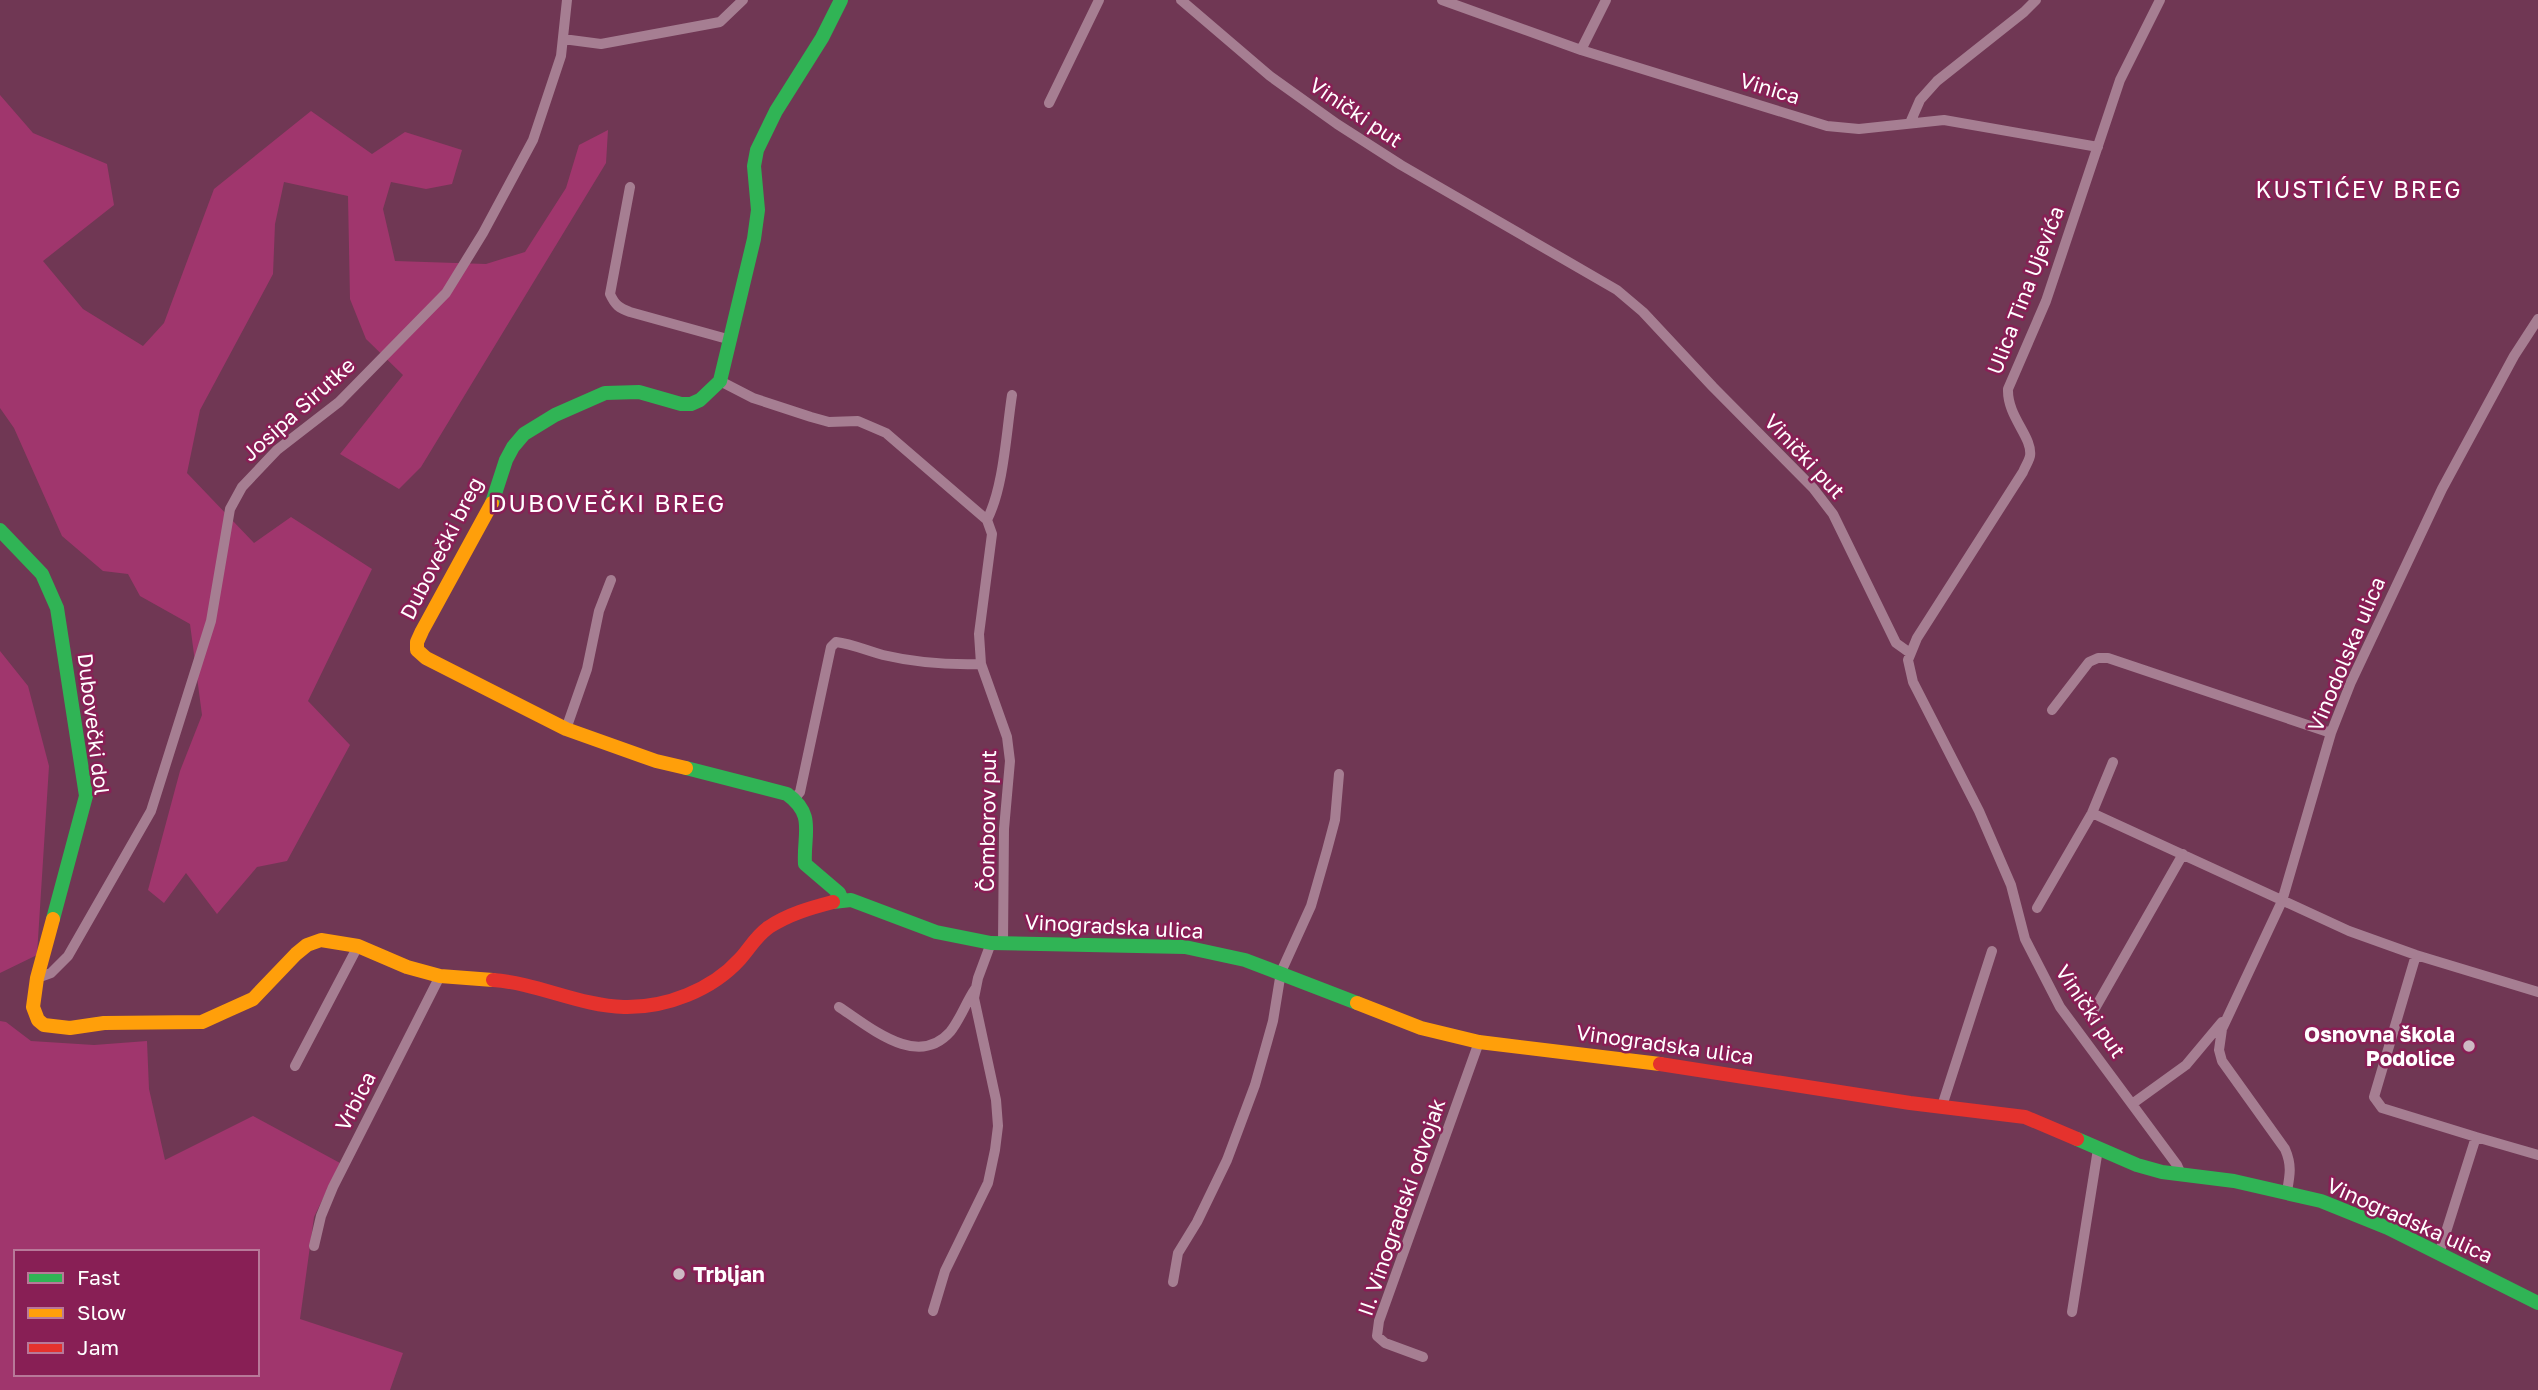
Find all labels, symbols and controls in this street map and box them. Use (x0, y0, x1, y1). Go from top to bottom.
street label: Vinica (1737, 67, 1803, 109)
street label: Vinički put (1305, 71, 1407, 153)
district label: KUSTIĆEV BREG (2256, 175, 2462, 203)
street label: Ulica Tina Ujevića (1981, 202, 2069, 378)
street label: Josipa Sirutke (236, 351, 360, 467)
street label: Vinički put (1759, 408, 1851, 504)
street label: Dubovečki breg (394, 473, 488, 623)
district label: DUBOVEČKI BREG (490, 488, 726, 517)
street label: Vinodolska ulica (2302, 573, 2390, 735)
street label: Dubovečki dol (72, 652, 116, 796)
street label: Čomborov put (973, 750, 1001, 892)
street label: Vinogradska ulica (1024, 908, 1204, 944)
street label: Vinički put (2050, 960, 2132, 1062)
street label: Vinogradska ulica (1574, 1019, 1756, 1069)
place label: Osnovna škola Podolice (2304, 1021, 2455, 1071)
marker: Osnovna škola Podolice (2461, 1038, 2477, 1054)
street label: Vrbica (329, 1067, 381, 1135)
street label: II. Vinogradski odvojak (1352, 1095, 1451, 1319)
street label: Vinogradska ulica (2323, 1172, 2497, 1268)
legend (14, 1250, 259, 1376)
place label: Trbljan (693, 1261, 765, 1287)
text: Fast (77, 1264, 120, 1290)
marker: Trbljan (671, 1266, 687, 1282)
text: Slow (77, 1299, 126, 1325)
text: Jam (77, 1334, 119, 1360)

